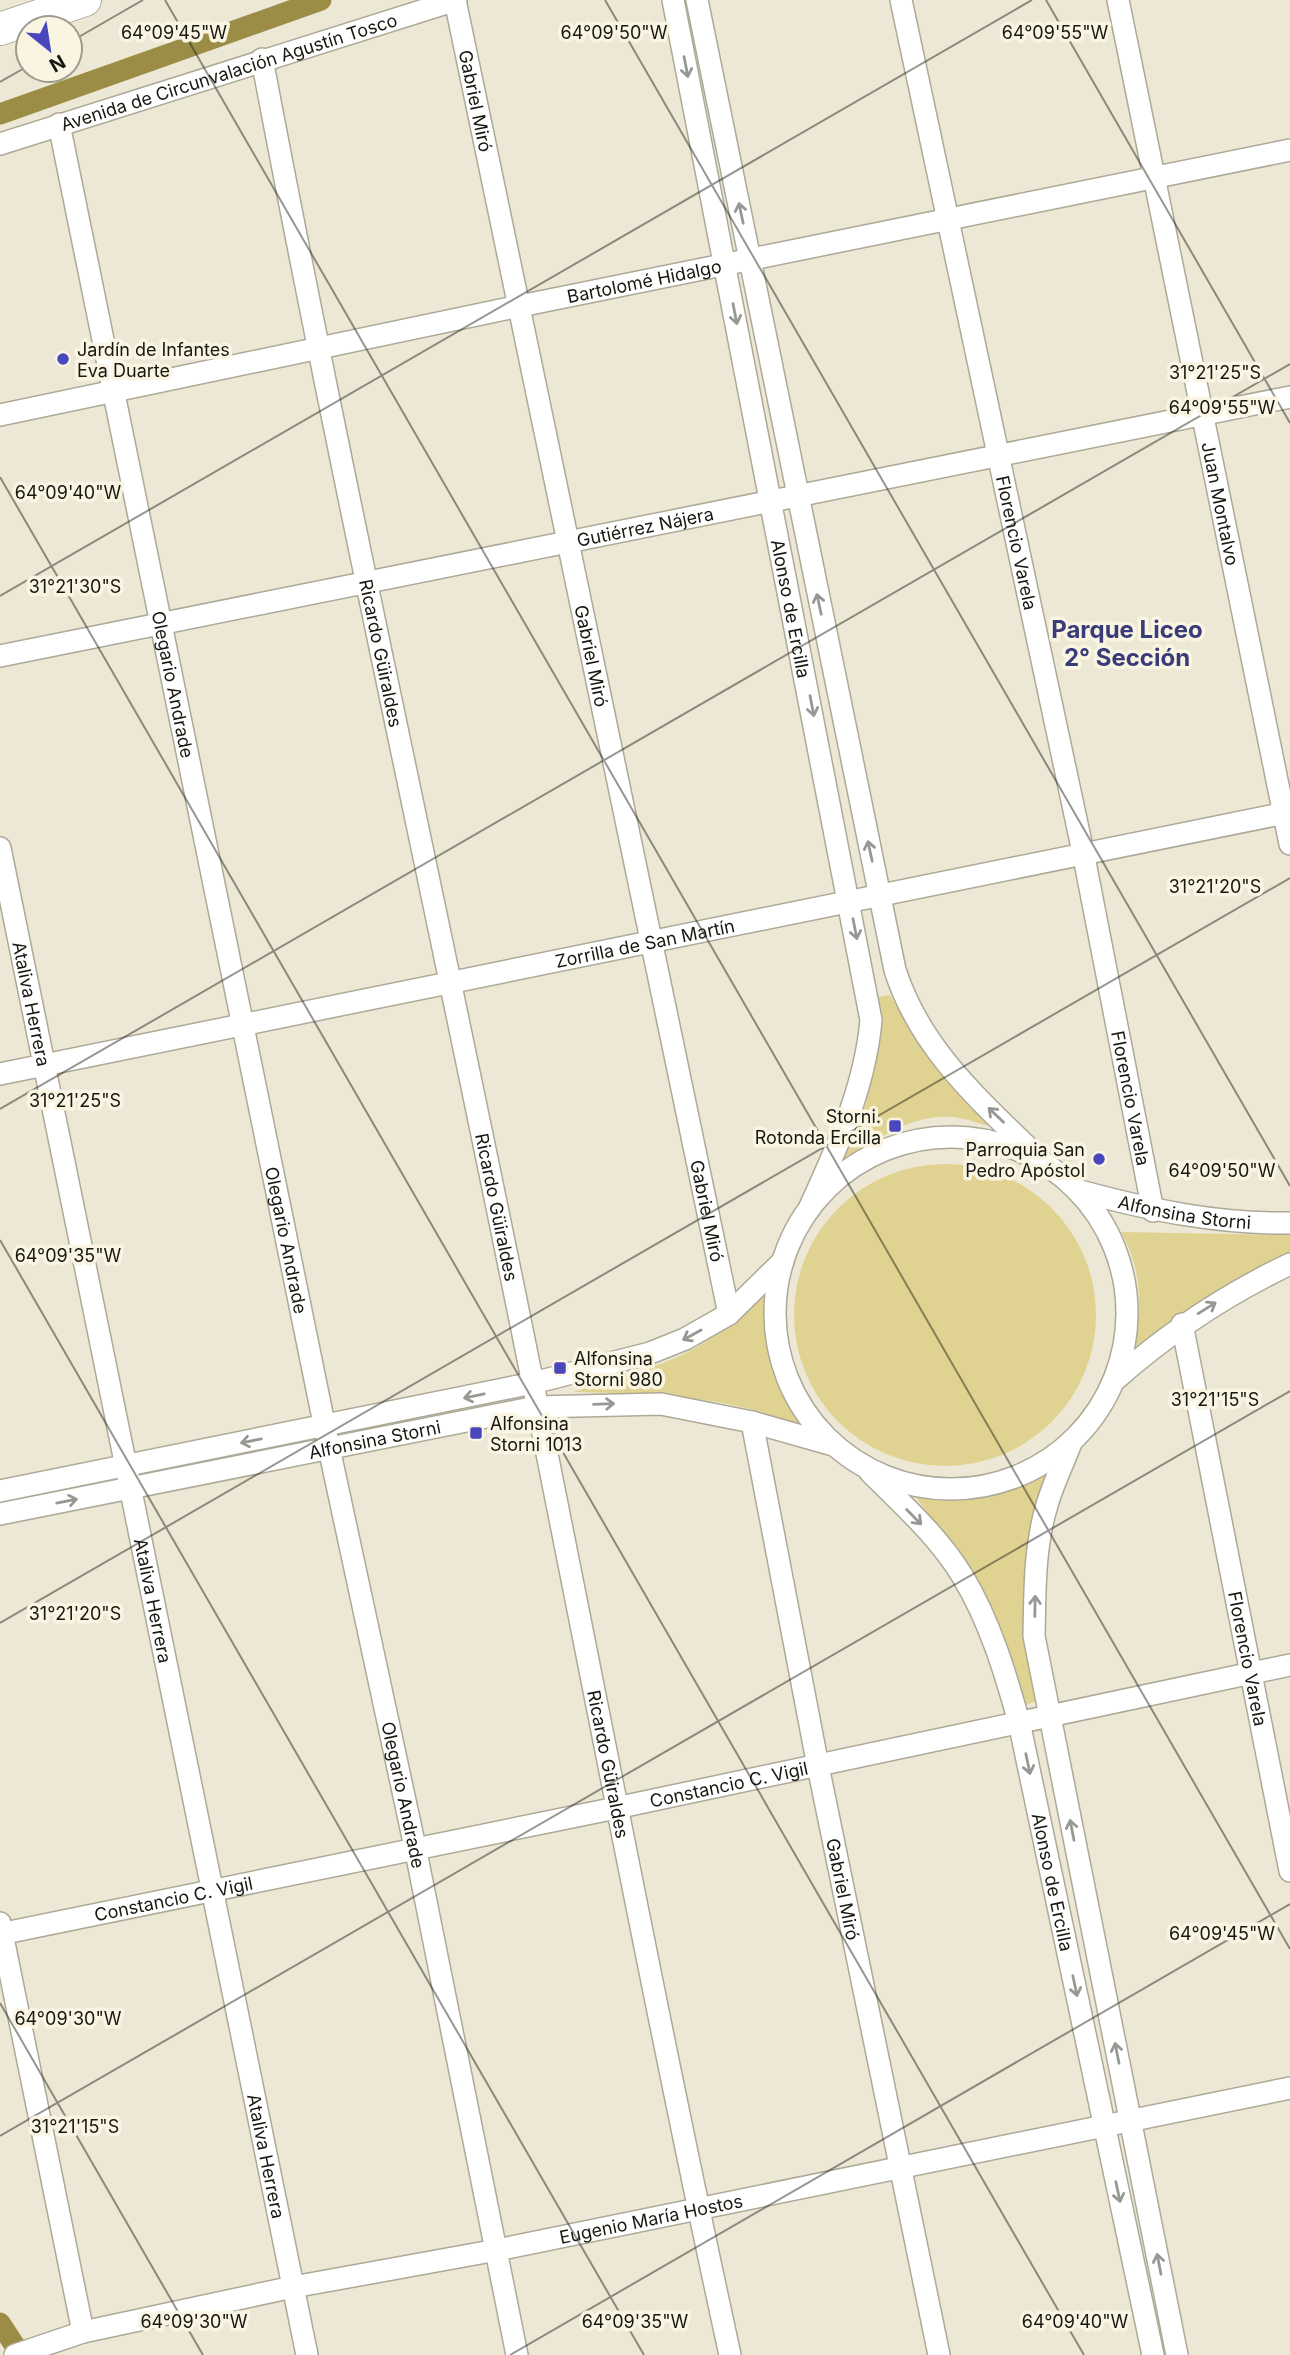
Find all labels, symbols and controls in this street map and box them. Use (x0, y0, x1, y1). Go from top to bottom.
street label: Avenida de Circunvalación Agustín Tosco (58, 9, 400, 135)
north arrow (14, 14, 84, 84)
text: 64°09'45"W (121, 22, 227, 43)
text: 64°09'50"W (561, 22, 668, 43)
text: 64°09'55"W (1002, 22, 1109, 43)
street label: Gabriel Miró (455, 48, 497, 154)
text: N (45, 50, 69, 77)
one-way arrow (680, 55, 694, 78)
one-way arrow (734, 202, 748, 225)
street label: Bartolomé Hidalgo (565, 255, 723, 307)
one-way arrow (729, 302, 743, 325)
place label: Jardín de Infantes Eva Duarte (77, 339, 230, 381)
marker: Jardín de Infantes Eva Duarte (55, 351, 71, 367)
text: 31°21'25"S (1169, 362, 1261, 383)
text: 64°09'55"W (1169, 397, 1276, 418)
street label: Juan Montalvo (1198, 440, 1243, 567)
street label: Florencio Varela (992, 474, 1042, 612)
text: 64°09'40"W (15, 482, 122, 503)
street label: Gutiérrez Nájera (575, 502, 715, 550)
street label: Alonso de Ercilla (767, 537, 815, 680)
text: 31°21'30"S (29, 576, 121, 597)
street label: Ricardo Güiraldes (356, 577, 407, 729)
one-way arrow (812, 593, 826, 616)
street label: Gabriel Miró (571, 603, 613, 709)
street label: Olegario Andrade (148, 609, 199, 760)
district label: Parque Liceo 2° Sección (1051, 615, 1203, 672)
one-way arrow (806, 694, 819, 717)
one-way arrow (862, 840, 876, 863)
text: 31°21'20"S (1169, 876, 1261, 897)
street label: Zorrilla de San Martín (553, 915, 736, 972)
one-way arrow (849, 917, 863, 940)
street label: Ataliva Herrera (9, 940, 55, 1068)
street label: Florencio Varela (1108, 1029, 1154, 1167)
text: 31°21'25"S (29, 1090, 121, 1111)
place label: Storni. Rotonda Ercilla (755, 1106, 881, 1148)
one-way arrow (987, 1107, 1004, 1124)
marker: Storni. Rotonda Ercilla (887, 1118, 903, 1134)
street label: Ricardo Güiraldes (472, 1131, 522, 1283)
place label: Parroquia San Pedro Apóstol (965, 1139, 1085, 1181)
marker: Parroquia San Pedro Apóstol (1091, 1151, 1107, 1167)
street label: Gabriel Miró (687, 1158, 728, 1264)
text: 64°09'50"W (1169, 1160, 1276, 1181)
street label: Olegario Andrade (261, 1165, 312, 1315)
street label: Alfonsina Storni (1116, 1191, 1252, 1233)
text: 64°09'35"W (15, 1245, 122, 1266)
one-way arrow (1197, 1301, 1216, 1316)
one-way arrow (683, 1328, 703, 1342)
place label: Alfonsina Storni 980 (574, 1348, 663, 1390)
marker: Alfonsina Storni 980 (552, 1360, 568, 1376)
one-way arrow (463, 1389, 486, 1403)
text: 31°21'15"S (1171, 1389, 1259, 1410)
one-way arrow (592, 1397, 615, 1411)
place label: Alfonsina Storni 1013 (490, 1413, 582, 1455)
street label: Alfonsina Storni (307, 1416, 442, 1463)
marker: Alfonsina Storni 1013 (468, 1425, 484, 1441)
one-way arrow (240, 1435, 263, 1448)
one-way arrow (55, 1494, 78, 1507)
one-way arrow (905, 1508, 922, 1525)
street label: Ataliva Herrera (130, 1536, 176, 1665)
street label: Florencio Varela (1224, 1589, 1272, 1728)
one-way arrow (1028, 1595, 1041, 1618)
text: 31°21'20"S (29, 1603, 121, 1624)
street label: Ricardo Güiraldes (584, 1688, 634, 1840)
street label: Olegario Andrade (378, 1719, 430, 1870)
one-way arrow (1021, 1752, 1035, 1775)
street label: Constancio C. Vigil (648, 1757, 810, 1811)
street label: Alonso de Ercilla (1028, 1811, 1078, 1953)
one-way arrow (1064, 1819, 1078, 1842)
street label: Gabriel Miró (823, 1836, 864, 1942)
street label: Constancio C. Vigil (92, 1872, 255, 1925)
text: 64°09'45"W (1169, 1923, 1275, 1944)
one-way arrow (1068, 1974, 1082, 1997)
text: 64°09'30"W (14, 2008, 122, 2029)
one-way arrow (1109, 2042, 1123, 2065)
street label: Ataliva Herrera (244, 2092, 289, 2220)
text: 31°21'15"S (31, 2116, 119, 2137)
one-way arrow (1112, 2180, 1126, 2203)
street label: Eugenio María Hostos (557, 2190, 744, 2248)
one-way arrow (1152, 2253, 1165, 2276)
text: 64°09'30"W (140, 2311, 248, 2332)
text: 64°09'35"W (582, 2311, 689, 2332)
text: 64°09'40"W (1022, 2311, 1129, 2332)

